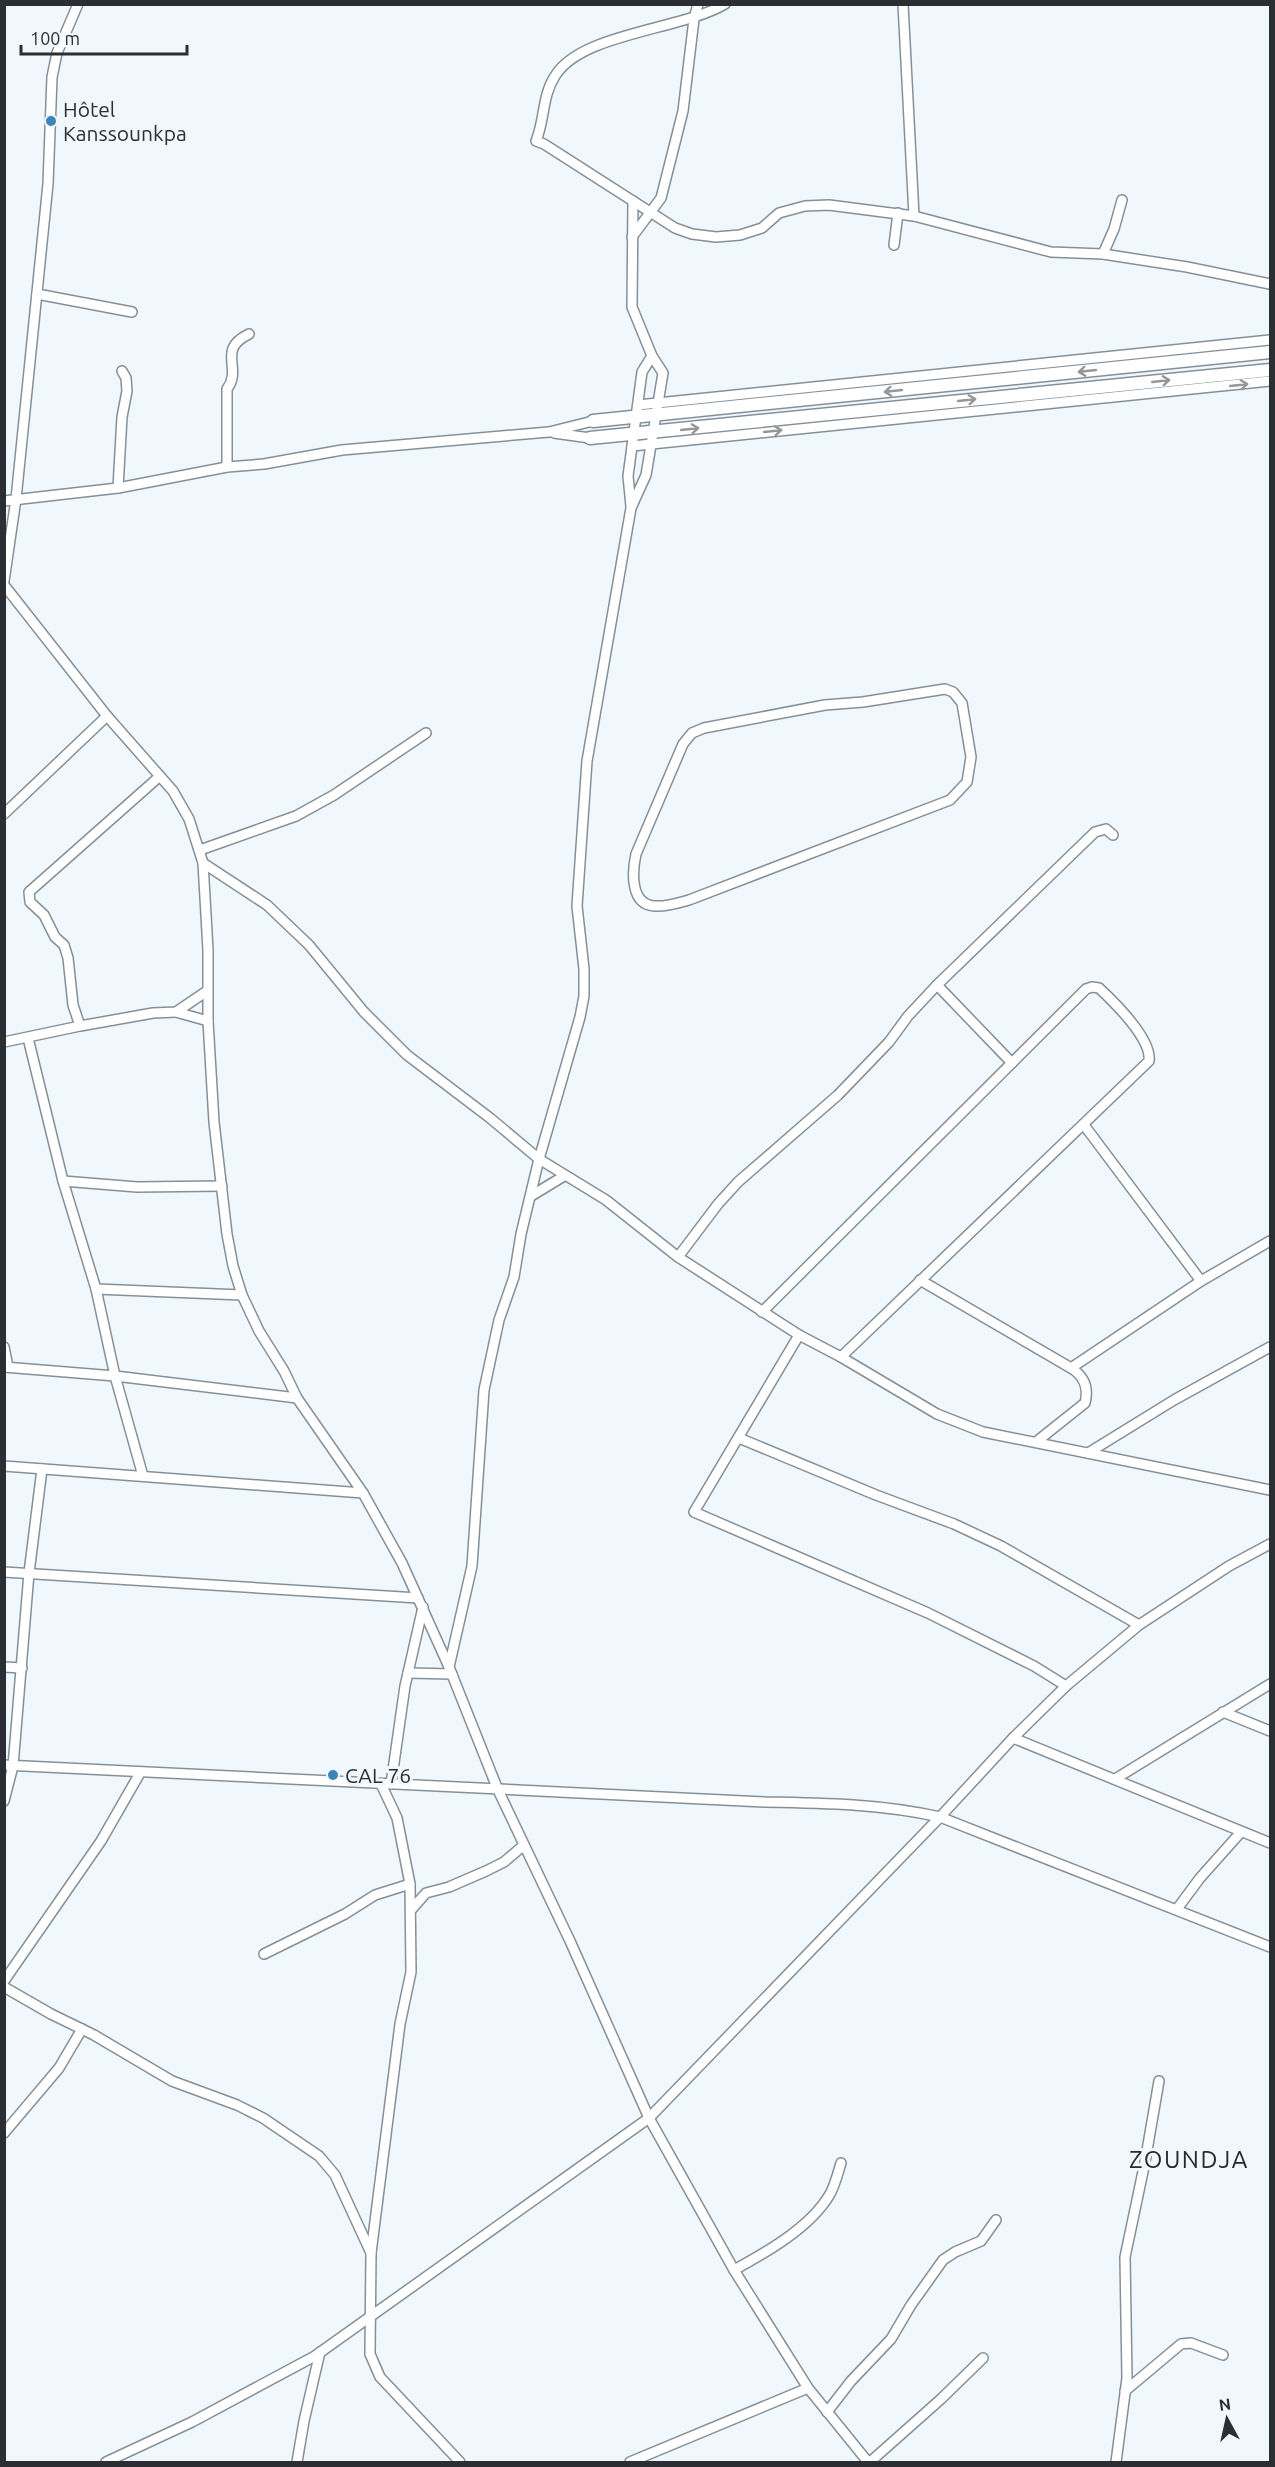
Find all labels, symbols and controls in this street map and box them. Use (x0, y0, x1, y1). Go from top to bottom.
scale bar (21, 18, 188, 56)
text: 100 m (30, 28, 80, 48)
place label: Hôtel Kanssounkpa (63, 97, 187, 145)
marker: Hôtel Kanssounkpa (44, 114, 58, 128)
one-way arrow (1078, 366, 1097, 377)
one-way arrow (1151, 375, 1171, 386)
one-way arrow (1229, 379, 1249, 390)
one-way arrow (883, 386, 903, 397)
one-way arrow (957, 394, 977, 405)
one-way arrow (679, 423, 699, 434)
one-way arrow (763, 425, 783, 436)
place label: CAL 76 (345, 1763, 411, 1787)
marker: CAL 76 (326, 1768, 340, 1782)
district label: ZOUNDJA (1129, 2146, 1249, 2173)
north arrow (1197, 2389, 1257, 2449)
text: N (1218, 2394, 1232, 2414)

